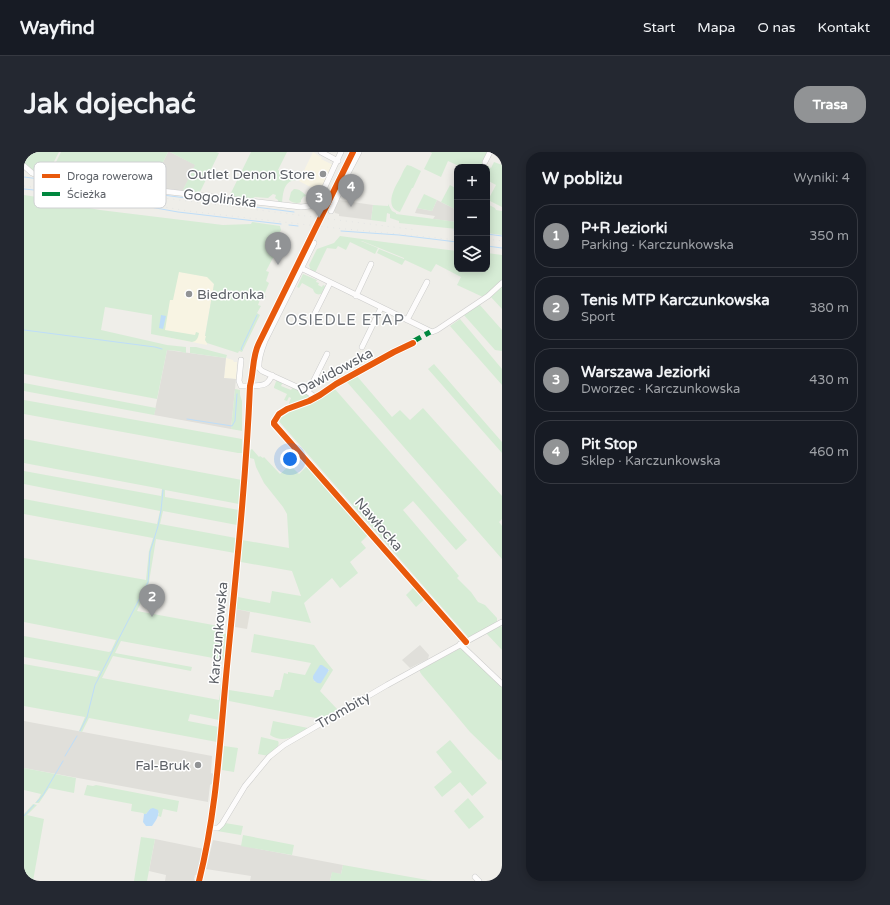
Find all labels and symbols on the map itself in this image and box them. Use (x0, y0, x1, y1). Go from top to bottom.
legend (34, 162, 166, 208)
place label: Outlet Denon Store (187, 166, 315, 183)
marker: Outlet Denon Store (318, 169, 328, 179)
text: Droga rowerowa (67, 170, 153, 183)
pin: 4 (338, 174, 364, 207)
pin: 3 (306, 185, 332, 218)
street label: Gogolińska (182, 186, 258, 211)
text: Ścieżka (67, 187, 106, 201)
pin: 1 (265, 232, 291, 265)
place label: Biedronka (197, 286, 264, 303)
marker: Biedronka (184, 289, 194, 299)
district label: OSIEDLE ETAP (285, 311, 405, 329)
street label: Dawidowska (295, 344, 376, 398)
your location (280, 449, 300, 469)
street label: Nawłocka (351, 494, 406, 554)
street label: Karczunkowska (206, 581, 231, 685)
pin: 2 (139, 584, 165, 617)
street label: Trombity (313, 688, 374, 733)
place label: Fal-Bruk (135, 757, 190, 774)
marker: Fal-Bruk (193, 760, 203, 770)

